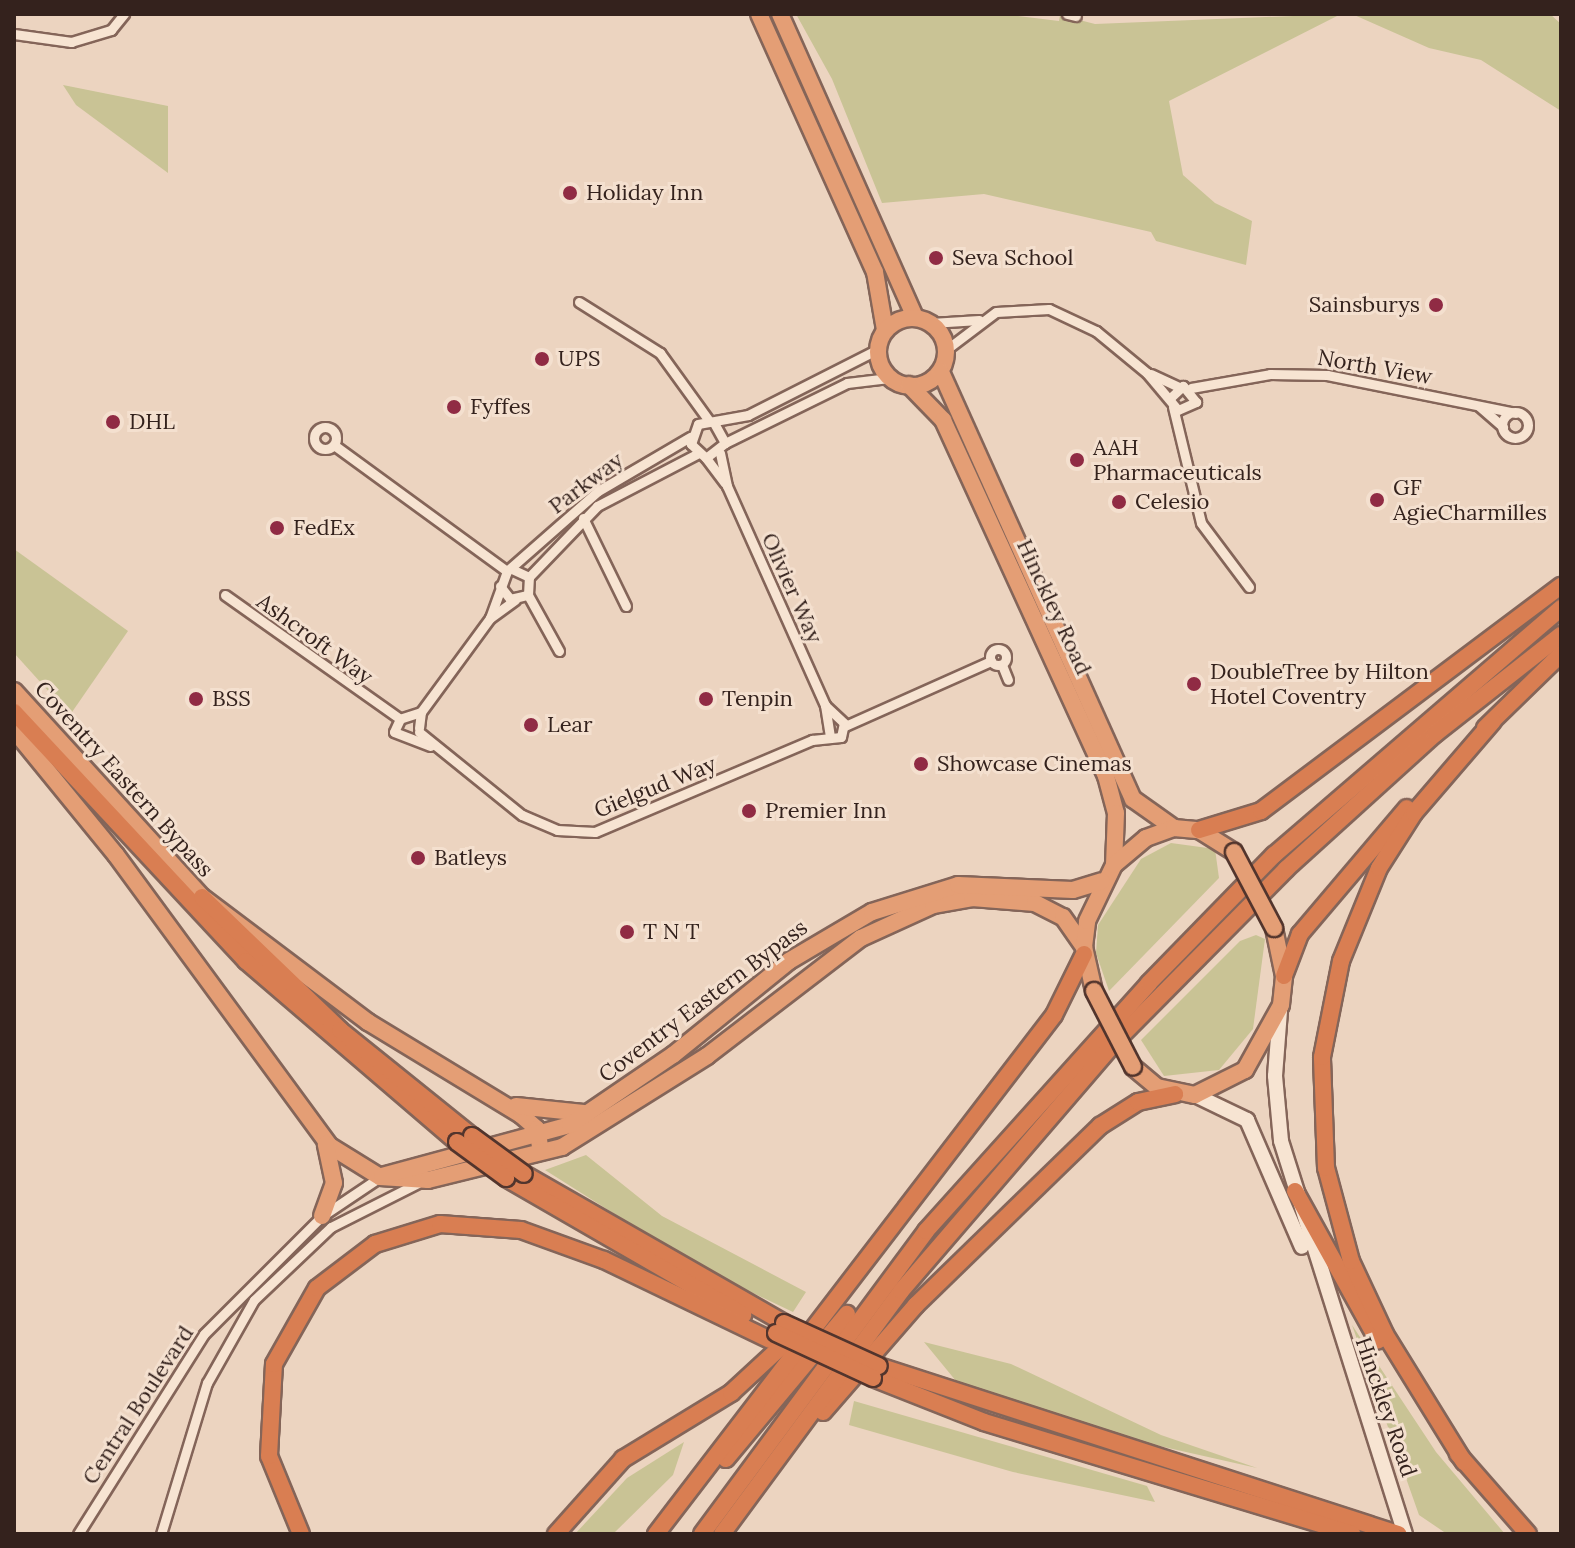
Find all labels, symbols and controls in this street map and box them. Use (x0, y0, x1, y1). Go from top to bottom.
place label: Holiday Inn (586, 180, 703, 206)
marker: Holiday Inn (561, 184, 579, 202)
place label: Seva School (952, 245, 1073, 271)
marker: Seva School (927, 249, 945, 267)
place label: Sainsburys (1309, 292, 1420, 318)
marker: Sainsburys (1427, 296, 1445, 314)
street label: North View (1315, 344, 1435, 390)
place label: UPS (558, 346, 600, 372)
marker: UPS (533, 350, 551, 368)
place label: Fyffes (470, 394, 531, 420)
marker: Fyffes (445, 398, 463, 416)
place label: DHL (129, 409, 175, 435)
marker: DHL (104, 413, 122, 431)
place label: AAH Pharmaceuticals (1093, 434, 1262, 486)
street label: Parkway (544, 447, 628, 519)
marker: AAH Pharmaceuticals (1068, 451, 1086, 469)
place label: GF AgieCharmilles (1393, 474, 1547, 526)
place label: Celesio (1135, 489, 1209, 515)
marker: GF AgieCharmilles (1368, 491, 1386, 509)
marker: Celesio (1110, 493, 1128, 511)
place label: FedEx (293, 515, 355, 541)
marker: FedEx (268, 519, 286, 537)
street label: Olivier Way (756, 529, 828, 647)
street label: Hinckley Road (1011, 535, 1097, 679)
street label: Ashcroft Way (252, 588, 378, 690)
place label: DoubleTree by Hilton Hotel Coventry (1210, 658, 1429, 710)
marker: DoubleTree by Hilton Hotel Coventry (1185, 675, 1203, 693)
street label: Coventry Eastern Bypass (29, 676, 219, 882)
place label: BSS (212, 686, 251, 712)
place label: Tenpin (722, 686, 793, 712)
marker: BSS (187, 690, 205, 708)
marker: Tenpin (697, 690, 715, 708)
place label: Lear (547, 712, 592, 738)
marker: Lear (522, 716, 540, 734)
street label: Gielgud Way (590, 751, 720, 823)
place label: Showcase Cinemas (937, 751, 1132, 777)
marker: Showcase Cinemas (912, 755, 930, 773)
place label: Premier Inn (765, 798, 887, 824)
marker: Premier Inn (740, 802, 758, 820)
place label: Batleys (434, 845, 507, 871)
marker: Batleys (409, 849, 427, 867)
street label: Coventry Eastern Bypass (594, 914, 812, 1088)
place label: T N T (643, 919, 699, 945)
marker: T N T (618, 923, 636, 941)
street label: Central Boulevard (77, 1321, 199, 1489)
street label: Hinckley Road (1350, 1334, 1422, 1480)

